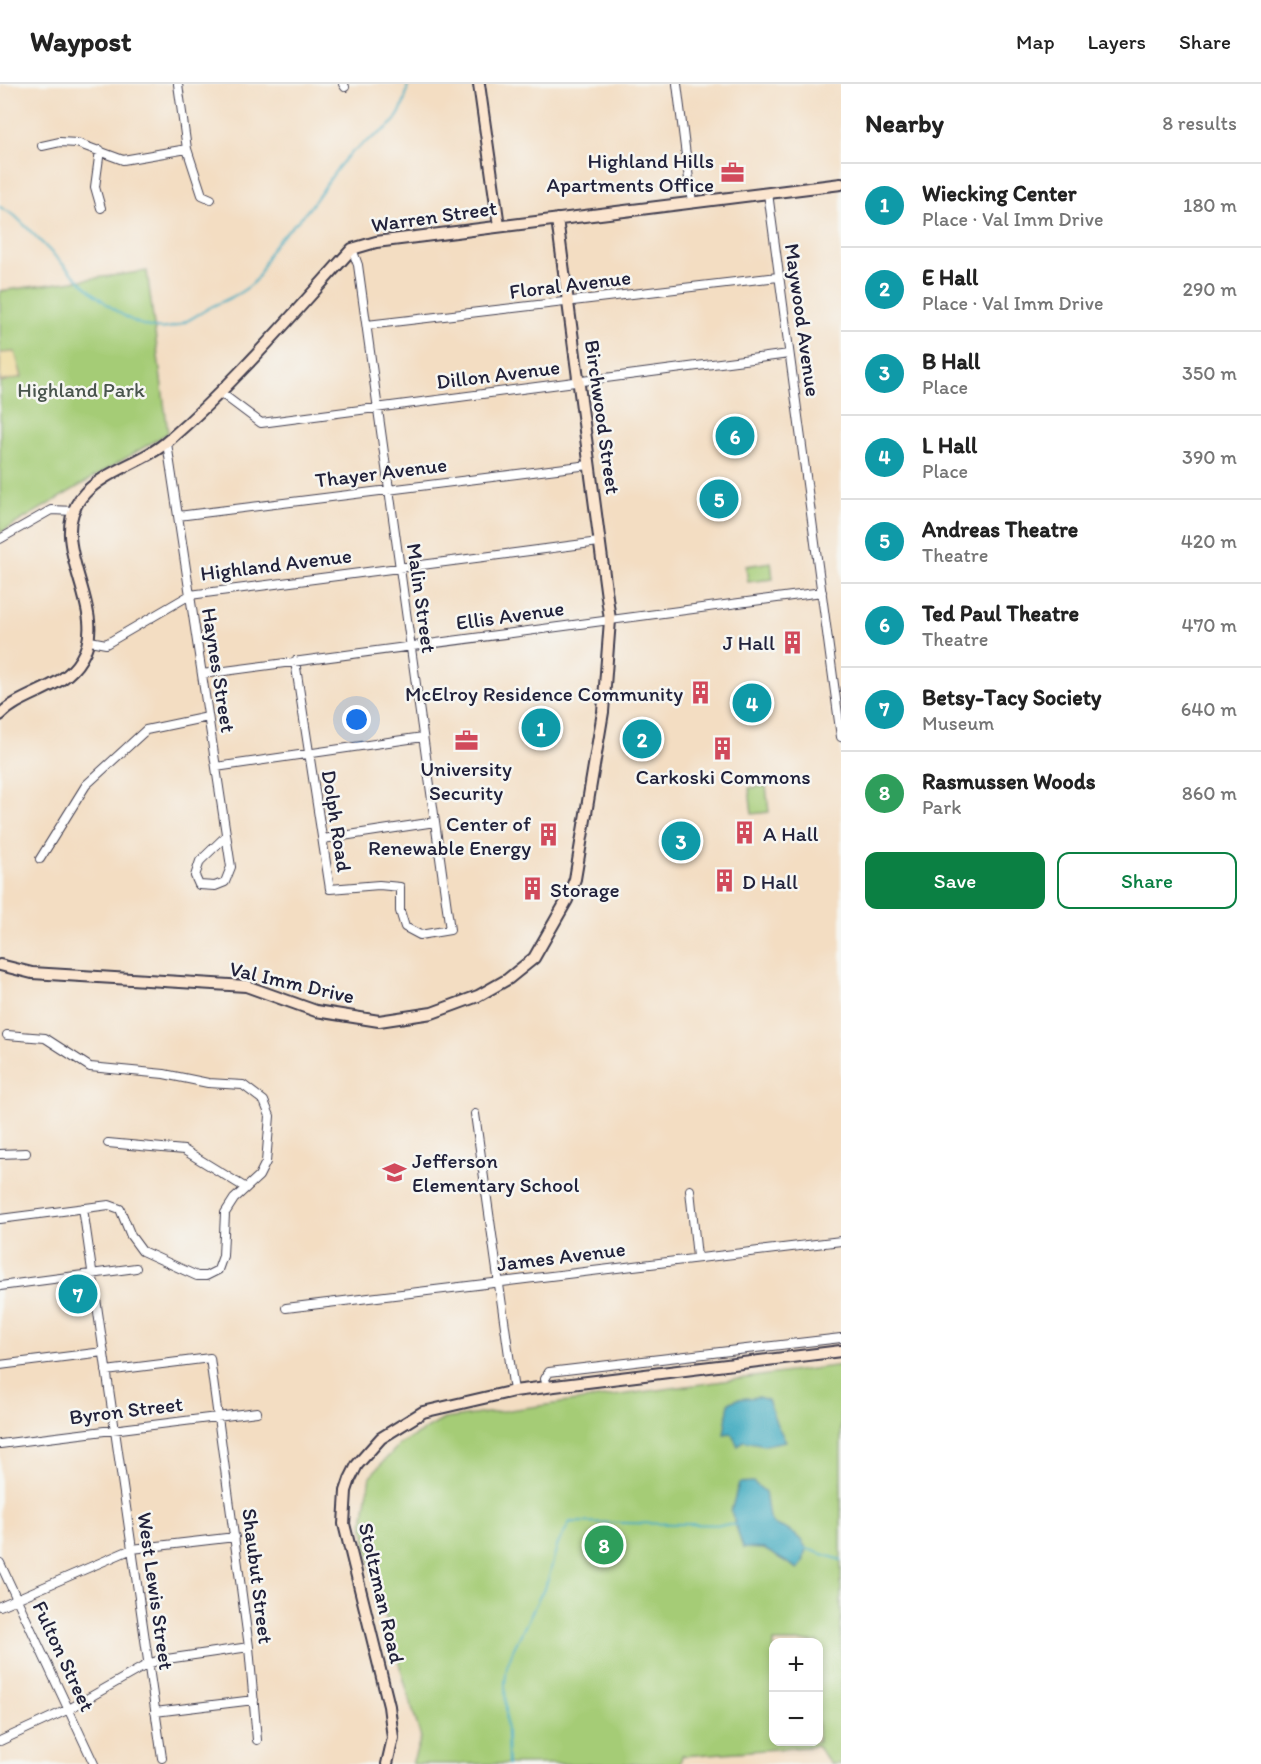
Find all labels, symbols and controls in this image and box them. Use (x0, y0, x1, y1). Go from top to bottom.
text: Waypost (30, 24, 132, 58)
text: Map (1016, 29, 1055, 54)
text: Layers (1088, 29, 1146, 54)
text: Share (1179, 29, 1231, 54)
text: Nearby (865, 107, 944, 139)
text: 8 results (1162, 111, 1237, 135)
place label: Highland Hills Apartments Office (546, 148, 714, 197)
office icon: Highland Hills Apartments Office (719, 159, 745, 185)
text: Wiecking Center (922, 180, 1077, 207)
text: 1 (880, 193, 889, 217)
text: 180 m (1183, 193, 1237, 217)
street label: Warren Street (370, 195, 499, 237)
text: Place · Val Imm Drive (922, 207, 1103, 231)
street label: Maywood Avenue (780, 242, 826, 398)
street label: Floral Avenue (508, 264, 632, 304)
text: E Hall (922, 264, 978, 291)
text: 2 (879, 277, 890, 301)
text: 290 m (1182, 277, 1237, 301)
text: Place · Val Imm Drive (922, 291, 1103, 315)
street label: Birchwood Street (580, 338, 626, 496)
text: B Hall (922, 348, 980, 375)
street label: Dillon Avenue (435, 354, 561, 394)
text: 3 (879, 361, 890, 385)
text: 350 m (1182, 361, 1237, 385)
text: Place (922, 375, 968, 399)
park label: Highland Park (17, 377, 145, 402)
pin: 6 (716, 414, 754, 458)
text: L Hall (922, 432, 977, 459)
text: 4 (878, 445, 891, 469)
text: 390 m (1182, 445, 1237, 469)
street label: Thayer Avenue (314, 452, 448, 492)
text: Place (922, 459, 968, 483)
pin: 5 (700, 476, 738, 522)
text: Andreas Theatre (922, 516, 1078, 543)
text: 5 (879, 529, 890, 553)
text: 420 m (1181, 529, 1237, 553)
street label: Malin Street (402, 541, 442, 655)
street label: Highland Avenue (199, 542, 353, 586)
text: Theatre (922, 543, 988, 567)
street label: Ellis Avenue (454, 595, 566, 635)
text: Ted Paul Theatre (922, 600, 1079, 627)
street label: Haynes Street (197, 606, 241, 734)
text: 6 (879, 613, 890, 637)
text: 470 m (1181, 613, 1237, 637)
text: Theatre (922, 627, 988, 651)
building icon: J Hall (780, 629, 806, 655)
place label: J Hall (723, 630, 775, 655)
building icon: McElroy Residence Community (688, 680, 714, 706)
pin: 4 (732, 680, 771, 726)
place label: McElroy Residence Community (405, 681, 683, 706)
text: Betsy-Tacy Society (922, 684, 1101, 711)
text: 7 (880, 697, 889, 721)
text: 640 m (1181, 697, 1237, 721)
your location (342, 705, 371, 734)
pin: 1 (522, 706, 560, 750)
text: Museum (922, 711, 994, 735)
pin: 2 (622, 716, 662, 762)
office icon: University Security (453, 727, 479, 753)
building icon: Carkoski Commons (710, 735, 736, 761)
place label: University Security (420, 756, 512, 805)
place label: Carkoski Commons (635, 764, 811, 789)
street label: Dolph Road (317, 768, 357, 874)
text: Rasmussen Woods (922, 768, 1096, 795)
text: 8 (879, 781, 890, 805)
text: 860 m (1182, 781, 1237, 805)
text: Park (922, 795, 961, 819)
place label: Center of Renewable Energy (368, 811, 531, 860)
pin: 3 (662, 818, 700, 864)
building icon: A Hall (732, 820, 758, 846)
place label: A Hall (763, 821, 819, 846)
building icon: Center of Renewable Energy (536, 822, 562, 848)
button: Save (865, 852, 1045, 909)
button: Share (1057, 852, 1237, 909)
building icon: D Hall (711, 868, 737, 894)
place label: D Hall (742, 869, 798, 894)
building icon: Storage (519, 876, 545, 902)
place label: Storage (550, 877, 620, 902)
street label: Val Imm Drive (227, 955, 357, 1009)
place label: Jefferson Elementary School (412, 1148, 580, 1197)
school or university icon: Jefferson Elementary School (381, 1159, 407, 1185)
street label: James Avenue (495, 1236, 627, 1276)
pin: 7 (58, 1272, 98, 1316)
street label: Byron Street (68, 1391, 184, 1429)
street label: Shaubut Street (237, 1507, 279, 1645)
street label: West Lewis Street (133, 1510, 179, 1672)
street label: Stoltzman Road (354, 1520, 410, 1666)
pin: 8 (584, 1522, 624, 1568)
street label: Fulton Street (28, 1597, 101, 1715)
map controls (769, 1638, 823, 1746)
button: + (769, 1638, 823, 1692)
button: − (769, 1692, 823, 1746)

